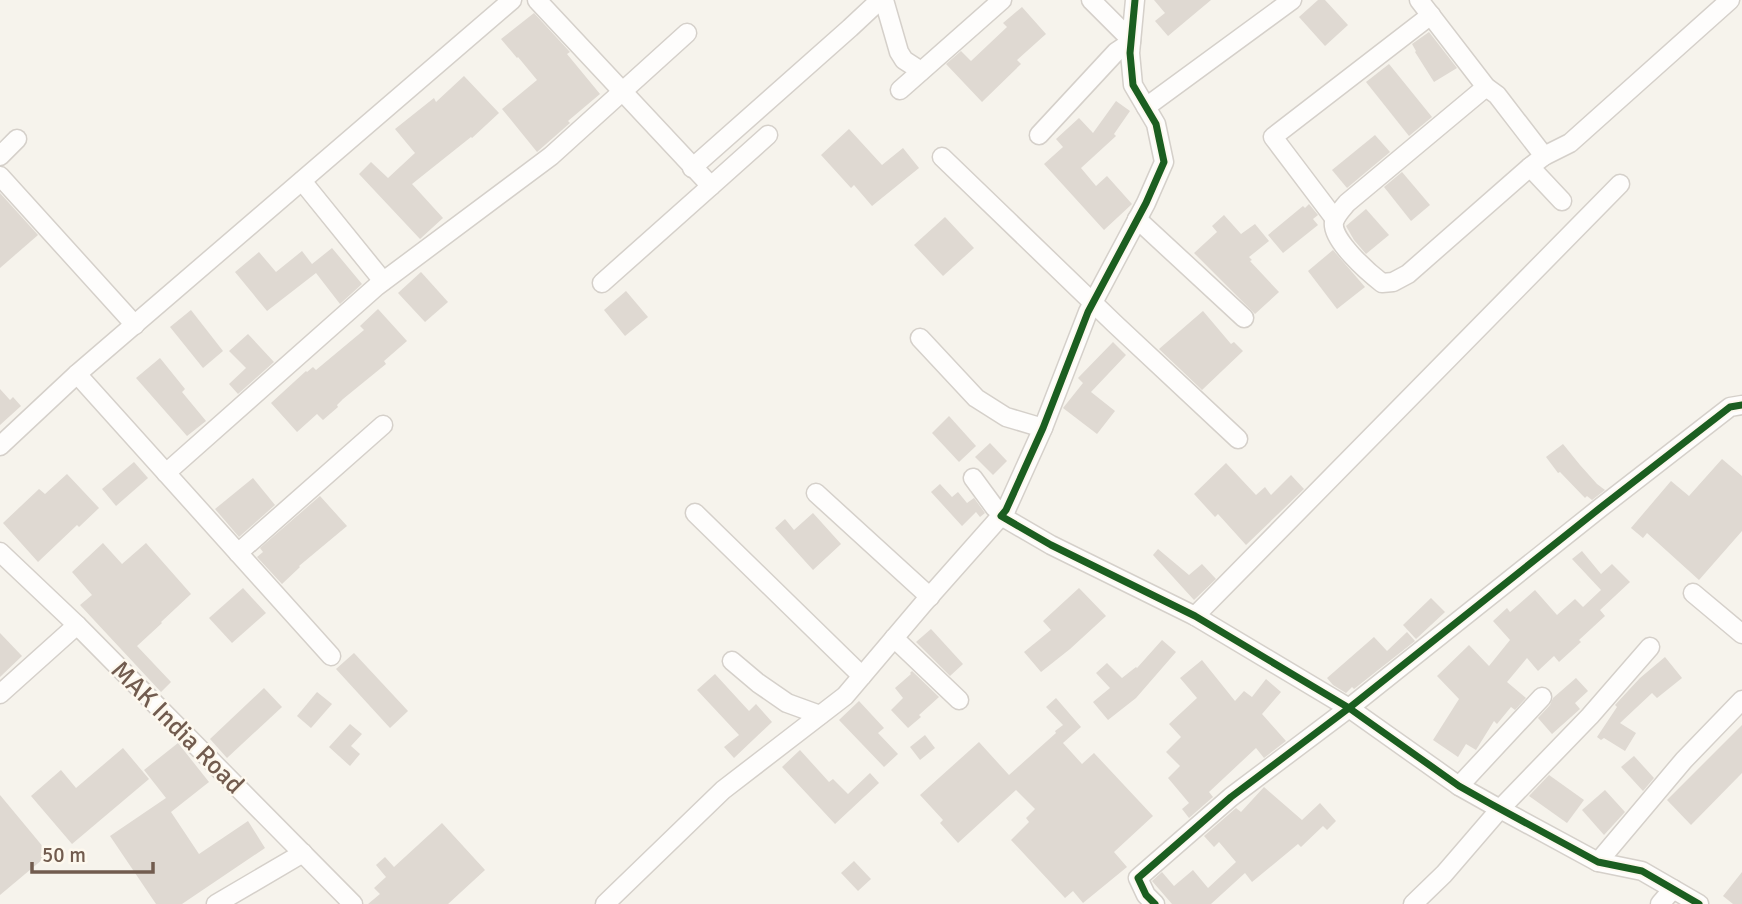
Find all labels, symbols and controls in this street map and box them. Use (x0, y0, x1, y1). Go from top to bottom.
street label: MAK India Road (104, 654, 251, 801)
scale bar (32, 830, 152, 874)
text: 50 m (42, 842, 86, 868)

